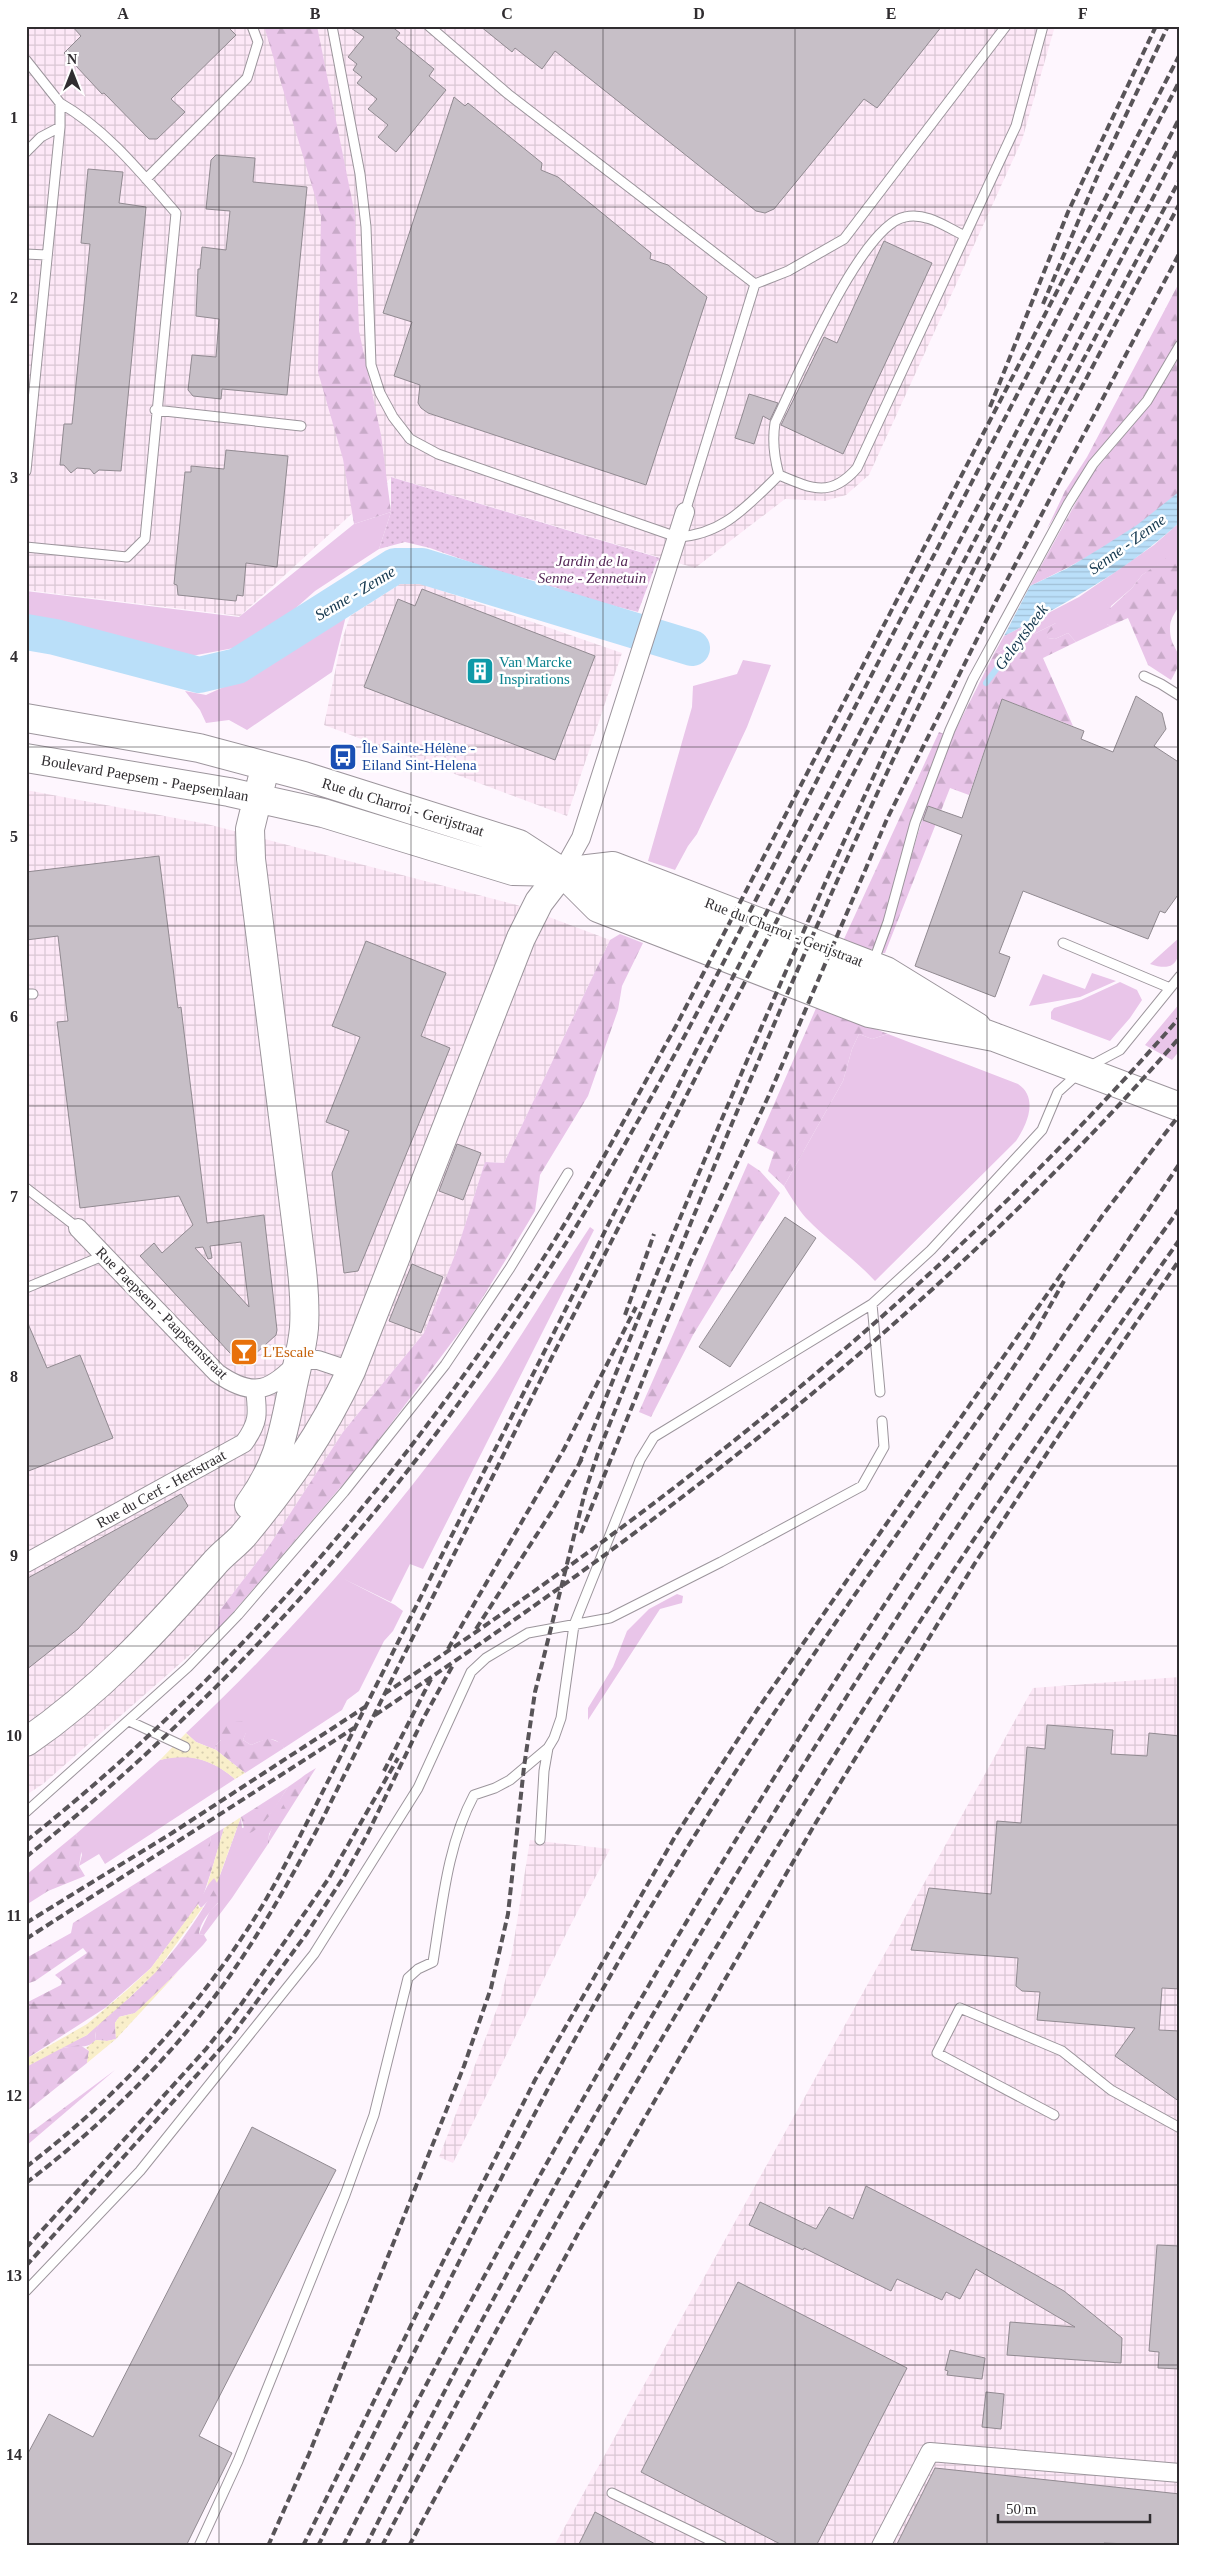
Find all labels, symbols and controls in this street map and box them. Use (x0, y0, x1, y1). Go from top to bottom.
text: A (117, 5, 129, 22)
text: B (310, 5, 321, 22)
text: C (501, 5, 513, 22)
text: D (693, 5, 705, 22)
text: E (886, 5, 896, 22)
text: F (1078, 5, 1088, 22)
north arrow (48, 48, 98, 98)
text: N (67, 52, 77, 67)
text: 1 (10, 109, 18, 126)
text: 2 (10, 289, 18, 306)
text: 3 (10, 469, 18, 486)
water label: Senne - Zenne (1085, 510, 1169, 578)
park label: Jardin de la Senne - Zennetuin (538, 553, 646, 586)
water label: Senne - Zenne (312, 562, 398, 624)
water label: Geleytsbeek (991, 600, 1052, 674)
text: 4 (10, 648, 18, 665)
place label: Van Marcke Inspirations (499, 654, 572, 687)
building icon: Van Marcke Inspirations (465, 656, 495, 686)
place label: Île Sainte-Hélène - Eiland Sint-Helena (362, 740, 477, 773)
bus stop icon: Île Sainte-Hélène - Eiland Sint-Helena (328, 742, 358, 772)
street label: Boulevard Paepsem - Paepsemlaan (40, 752, 250, 804)
street label: Rue du Charroi - Gerijstraat (320, 775, 487, 839)
text: 5 (10, 828, 18, 845)
street label: Rue du Charroi - Gerijstraat (703, 894, 866, 970)
text: 6 (10, 1008, 18, 1025)
text: 7 (10, 1188, 18, 1205)
street label: Rue Paepsem - Paapsemstraat (93, 1244, 232, 1383)
bar icon: L'Escale (229, 1337, 259, 1367)
place label: L'Escale (263, 1344, 314, 1360)
text: 8 (10, 1368, 18, 1385)
street label: Rue du Cerf - Hertstraat (94, 1446, 229, 1531)
text: 9 (10, 1547, 18, 1564)
text: 10 (6, 1727, 22, 1744)
text: 11 (6, 1907, 22, 1924)
text: 12 (6, 2087, 22, 2104)
text: 13 (6, 2267, 22, 2284)
text: 14 (6, 2446, 22, 2463)
scale bar (998, 2492, 1151, 2524)
text: 50 m (1006, 2501, 1037, 2517)

